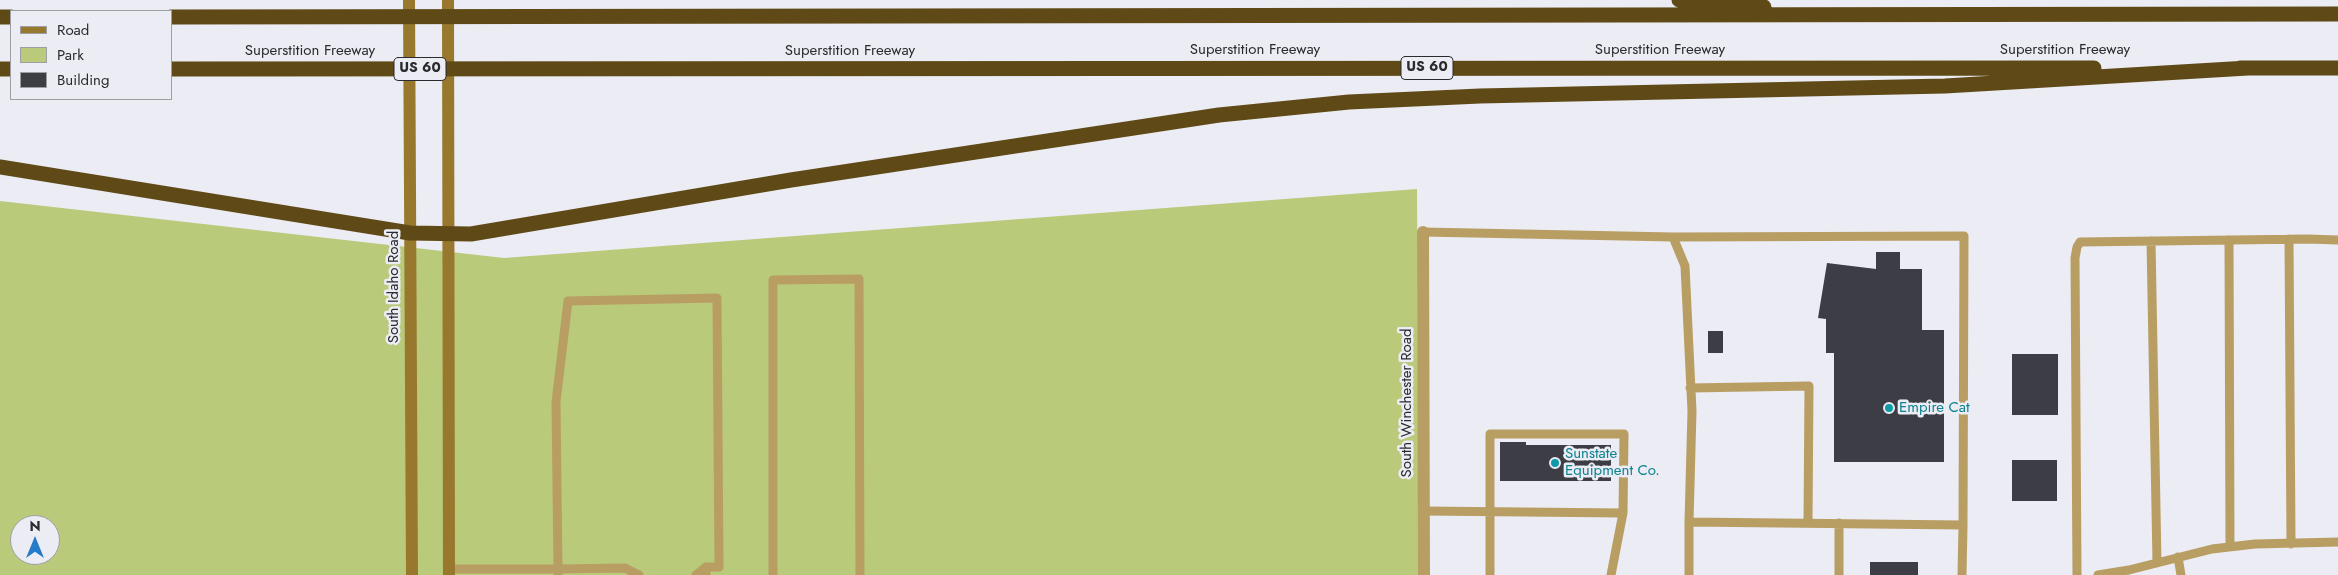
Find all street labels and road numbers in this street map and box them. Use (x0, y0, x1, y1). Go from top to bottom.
street label: Superstition Freeway (1190, 41, 1320, 59)
street label: Superstition Freeway (1595, 41, 1725, 59)
street label: Superstition Freeway (2000, 41, 2130, 59)
street label: Superstition Freeway (245, 42, 375, 60)
street label: Superstition Freeway (785, 42, 915, 60)
road number: US 60 (1401, 56, 1453, 80)
road number: US 60 (394, 58, 446, 80)
street label: South Idaho Road (385, 231, 403, 343)
street label: South Winchester Road (1398, 328, 1416, 478)

